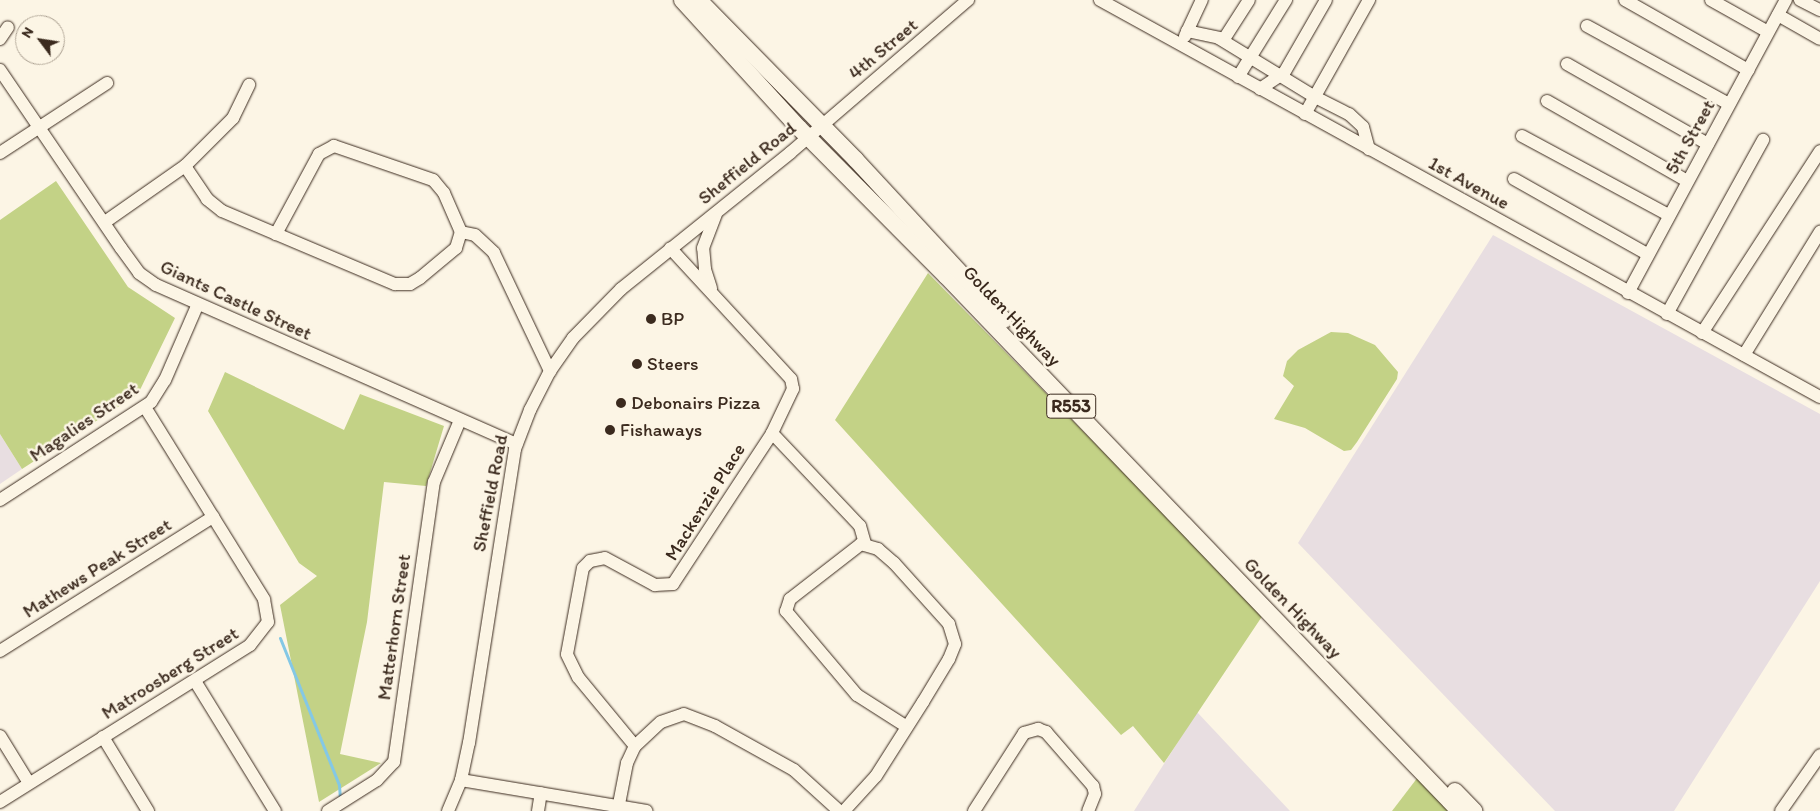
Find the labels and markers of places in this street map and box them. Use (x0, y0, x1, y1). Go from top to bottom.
place label: BP (661, 308, 684, 330)
marker: BP (645, 313, 657, 325)
place label: Steers (647, 353, 699, 375)
marker: Steers (631, 358, 643, 370)
place label: Debonairs Pizza (631, 392, 760, 414)
marker: Debonairs Pizza (615, 397, 627, 409)
place label: Fishaways (620, 419, 702, 441)
marker: Fishaways (604, 424, 616, 436)

